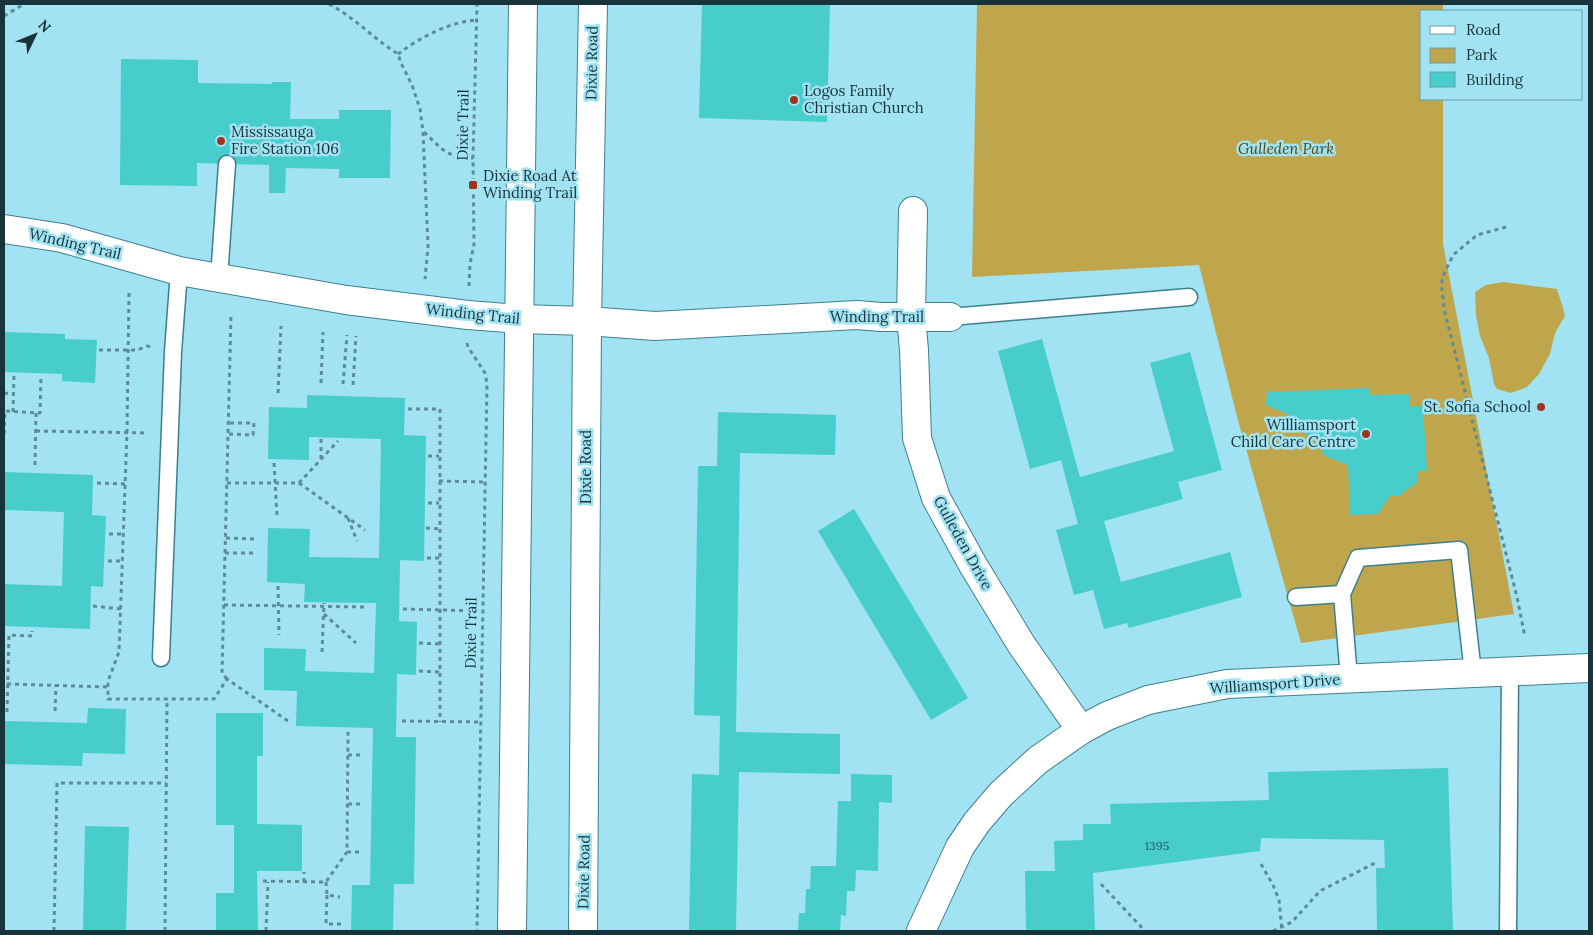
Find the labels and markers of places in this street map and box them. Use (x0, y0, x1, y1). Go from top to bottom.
place label: Logos Family Christian Church (804, 81, 924, 117)
marker: Logos Family Christian Church (788, 94, 800, 106)
place label: Mississauga Fire Station 106 (231, 122, 339, 158)
marker: Mississauga Fire Station 106 (215, 135, 227, 147)
place label: Dixie Road At Winding Trail (483, 166, 577, 202)
marker: Dixie Road At Winding Trail (467, 179, 479, 191)
place label: St. Sofia School (1424, 397, 1531, 416)
marker: St. Sofia School (1535, 401, 1547, 413)
place label: Williamsport Child Care Centre (1231, 415, 1356, 451)
marker: Williamsport Child Care Centre (1360, 428, 1372, 440)

